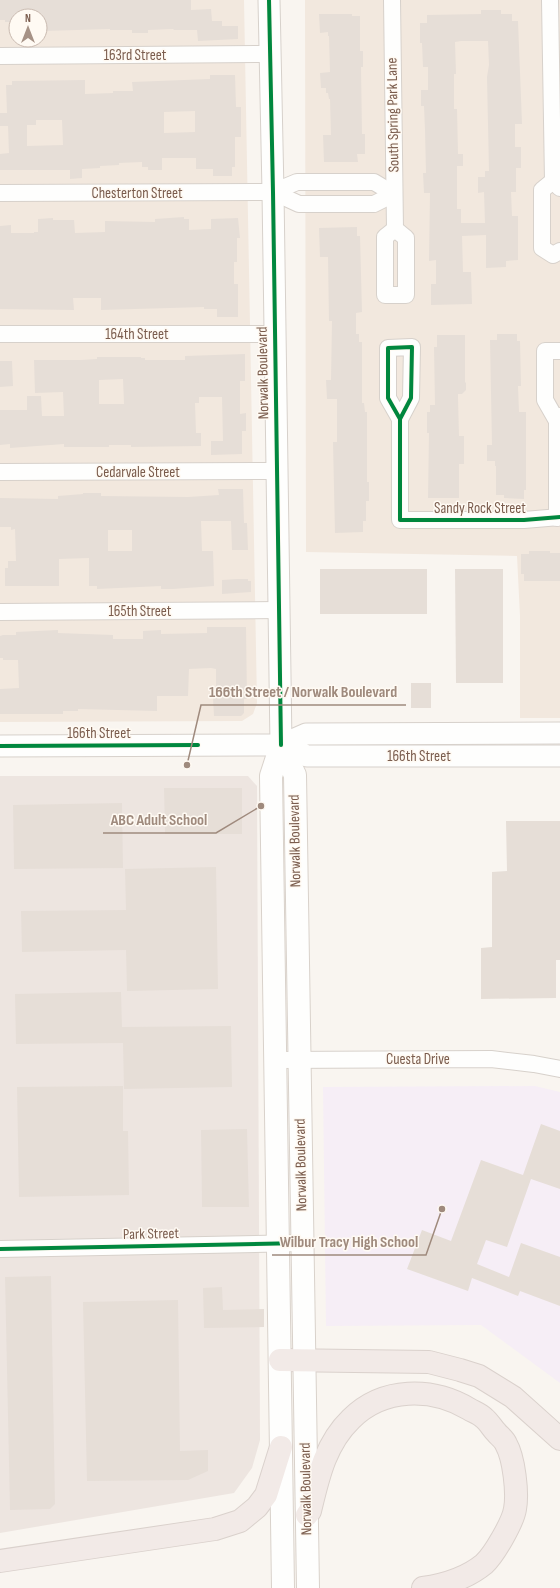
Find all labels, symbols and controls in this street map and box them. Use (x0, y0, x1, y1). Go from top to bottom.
north arrow (8, 8, 48, 48)
text: N (25, 12, 31, 25)
street label: 163rd Street (104, 46, 167, 65)
street label: South Spring Park Lane (382, 57, 404, 173)
street label: Chesterton Street (91, 184, 183, 203)
street label: 164th Street (105, 325, 169, 344)
street label: Norwalk Boulevard (253, 326, 273, 420)
street label: Cedarvale Street (96, 463, 180, 482)
street label: Sandy Rock Street (434, 499, 526, 518)
street label: 165th Street (109, 602, 172, 621)
callout: 166th Street / Norwalk Boulevard (201, 677, 406, 705)
text: 166th Street / Norwalk Boulevard (209, 683, 397, 702)
street label: 166th Street (67, 724, 131, 743)
street label: 166th Street (387, 747, 451, 766)
street label: Norwalk Boulevard (285, 794, 305, 888)
callout: ABC Adult School (103, 805, 216, 833)
text: ABC Adult School (110, 811, 207, 830)
street label: Cuesta Drive (386, 1050, 450, 1069)
street label: Norwalk Boulevard (291, 1118, 311, 1212)
street label: Park Street (123, 1224, 180, 1244)
callout: Wilbur Tracy High School (272, 1227, 426, 1255)
text: Wilbur Tracy High School (280, 1233, 418, 1252)
street label: Norwalk Boulevard (296, 1442, 316, 1536)

